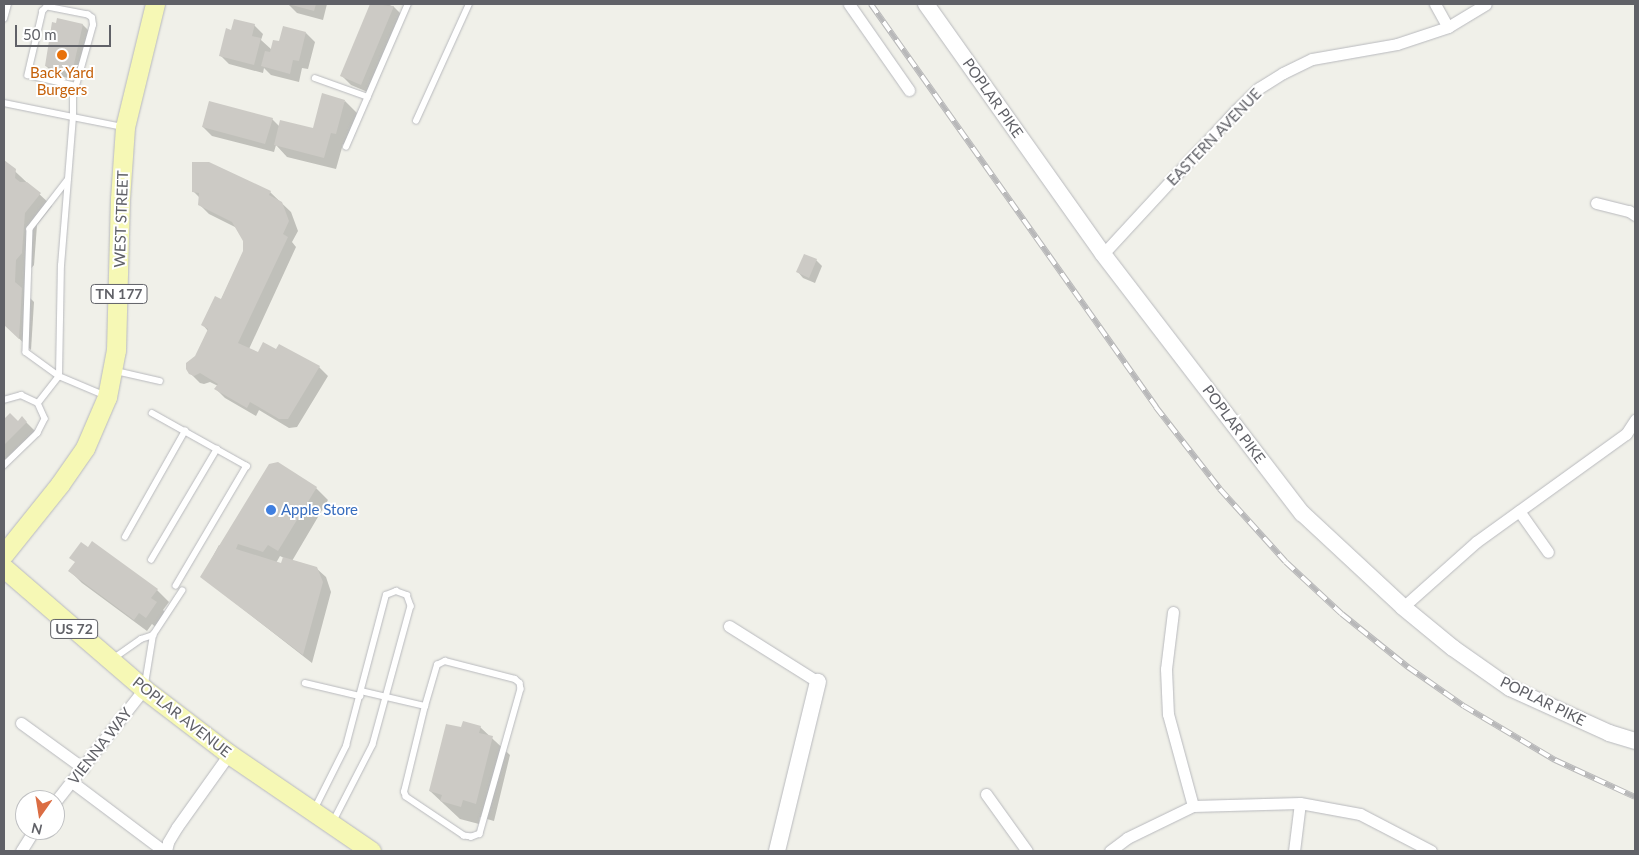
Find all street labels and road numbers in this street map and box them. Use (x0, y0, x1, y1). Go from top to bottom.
street label: POPLAR PIKE (959, 55, 1027, 141)
street label: EASTERN AVENUE (1163, 85, 1265, 189)
street label: WEST STREET (110, 170, 132, 268)
road number: TN 177 (90, 282, 148, 306)
street label: POPLAR PIKE (1199, 381, 1269, 467)
road number: US 72 (49, 618, 99, 640)
street label: POPLAR AVENUE (129, 673, 235, 761)
street label: POPLAR PIKE (1497, 673, 1589, 729)
street label: VIENNA WAY (64, 704, 136, 788)

